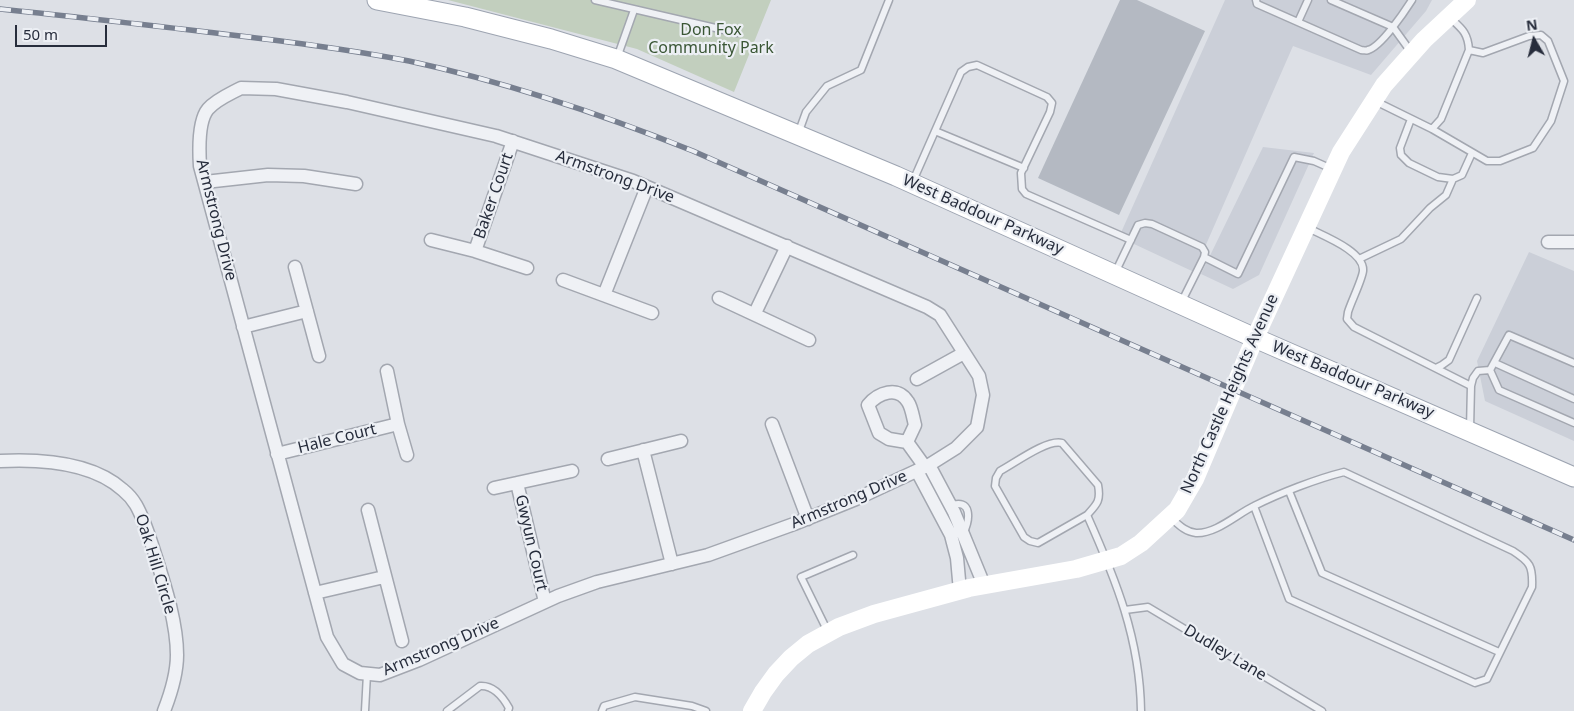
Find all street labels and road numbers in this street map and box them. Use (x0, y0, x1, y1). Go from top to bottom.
street label: Armstrong Drive (553, 147, 677, 207)
street label: Baker Court (470, 150, 518, 242)
street label: Armstrong Drive (192, 157, 240, 283)
street label: West Baddour Parkway (900, 171, 1066, 259)
street label: North Castle Heights Avenue (1177, 291, 1283, 497)
street label: West Baddour Parkway (1269, 337, 1437, 423)
street label: Hale Court (296, 420, 378, 458)
street label: Armstrong Drive (788, 467, 910, 533)
street label: Gwyun Court (511, 493, 551, 593)
street label: Oak Hill Circle (131, 511, 179, 617)
street label: Armstrong Drive (380, 614, 502, 680)
street label: Dudley Lane (1180, 621, 1270, 685)

